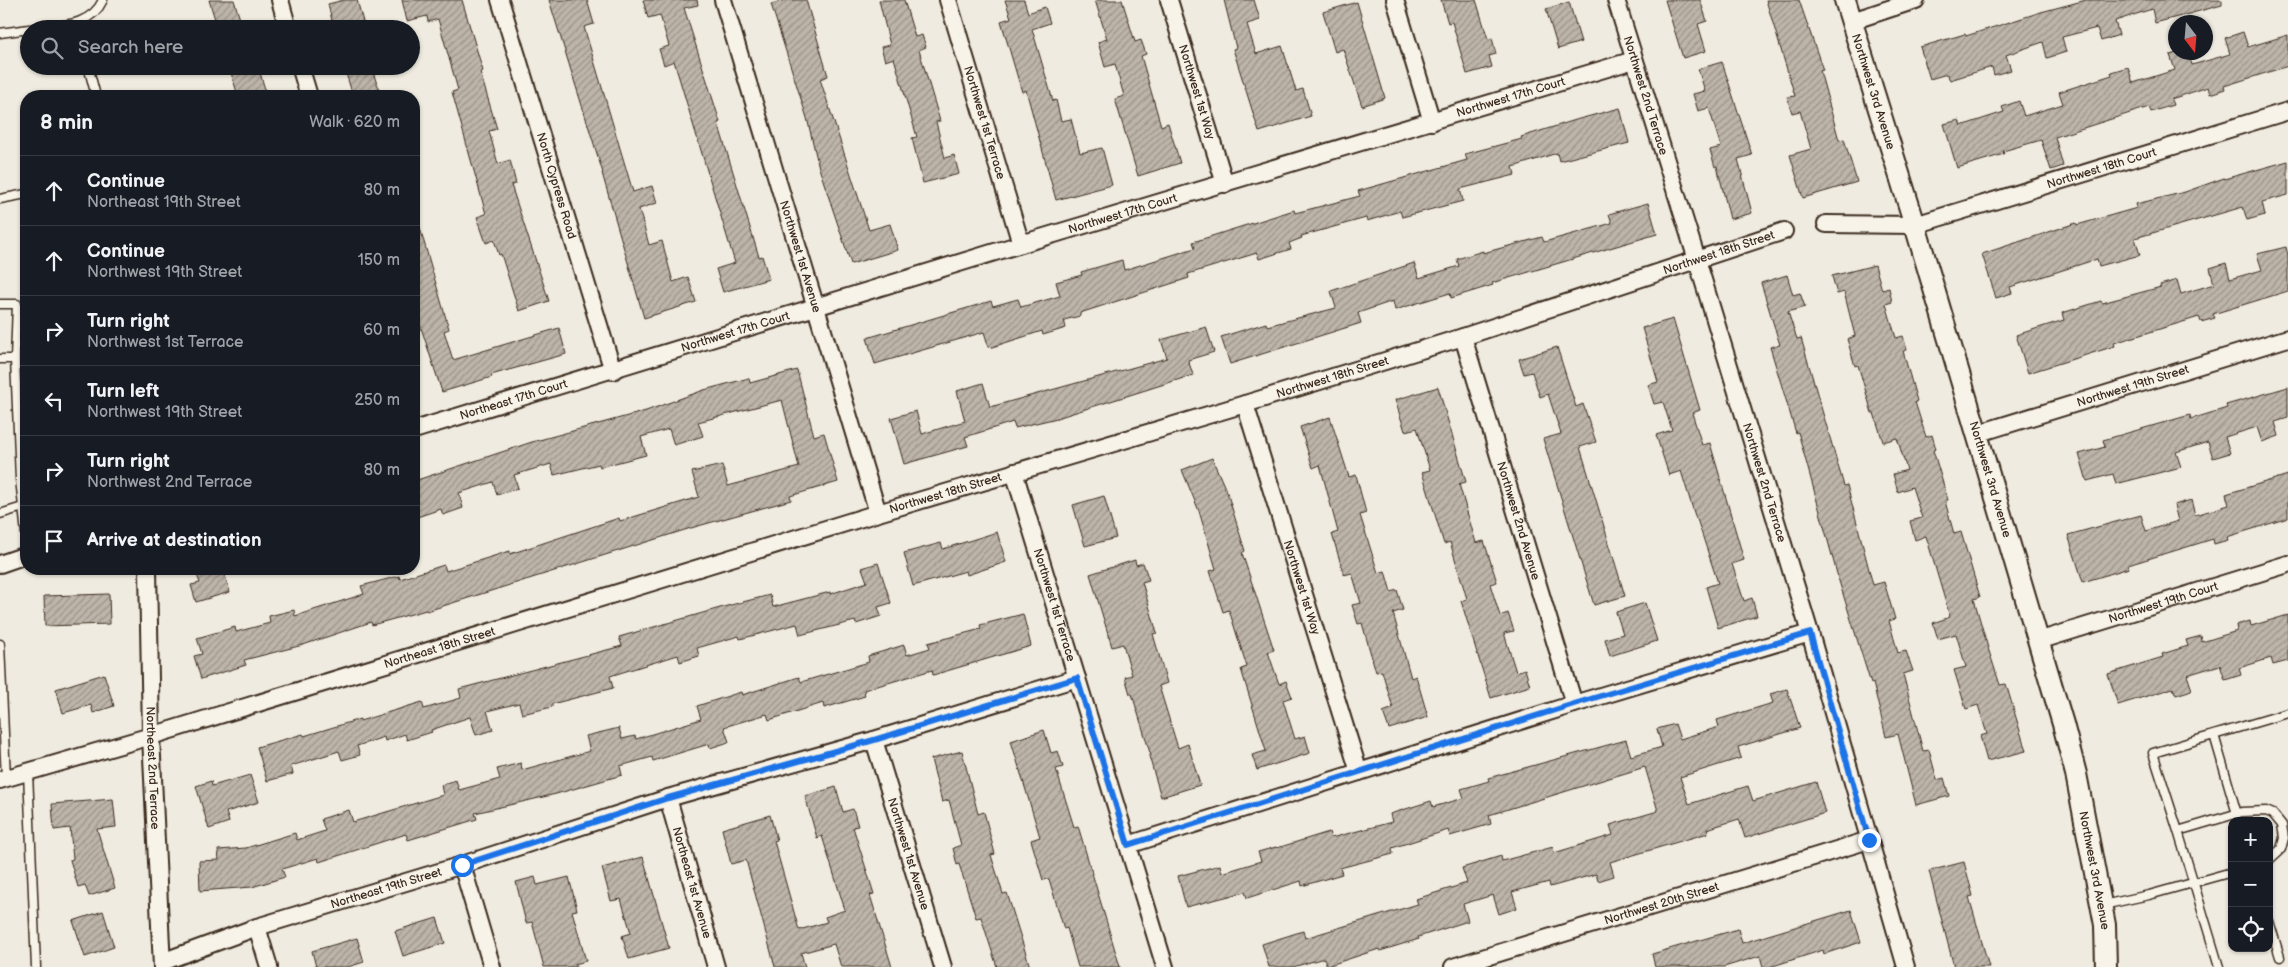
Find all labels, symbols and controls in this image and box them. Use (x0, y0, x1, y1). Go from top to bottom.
north arrow (2168, 15, 2213, 60)
search box (20, 20, 420, 75)
street label: Northwest 3rd Avenue (1848, 32, 1898, 152)
icon: search (38, 34, 66, 62)
street label: Northwest 2nd Terrace (1620, 34, 1671, 157)
text: Search here (78, 36, 183, 59)
street label: Northwest 1st Way (1175, 43, 1218, 142)
street label: Northwest 1st Terrace (960, 64, 1008, 181)
street label: Northwest 17th Court (1455, 74, 1567, 121)
text: 8 min (40, 110, 93, 135)
text: Walk · 620 m (309, 113, 400, 132)
street label: North Cypress Road (533, 131, 579, 241)
street label: Northwest 18th Court (2045, 145, 2159, 192)
text: Continue (87, 170, 165, 193)
icon: ahead (40, 177, 68, 205)
text: 80 m (364, 181, 400, 200)
street label: Northwest 17th Court (1067, 190, 1179, 237)
text: Northeast 19th Street (87, 193, 241, 212)
street label: Northwest 1st Avenue (776, 199, 824, 315)
street label: Northwest 18th Street (1661, 228, 1777, 278)
text: Continue (87, 240, 165, 263)
icon: ahead (40, 247, 68, 275)
text: 150 m (358, 251, 400, 270)
text: Northwest 19th Street (87, 263, 242, 282)
street label: Northwest 17th Court (679, 308, 792, 356)
text: Turn right (87, 310, 170, 333)
icon: right (40, 317, 68, 345)
text: 60 m (363, 321, 400, 340)
text: Northwest 1st Terrace (87, 333, 244, 352)
street label: Northwest 18th Street (1275, 353, 1391, 402)
street label: Northwest 19th Street (2075, 362, 2191, 411)
street label: Northeast 17th Court (458, 376, 569, 424)
text: Turn left (87, 380, 159, 403)
icon: left (40, 387, 68, 415)
text: 250 m (354, 391, 400, 410)
text: Northwest 19th Street (87, 403, 242, 422)
street label: Northwest 3rd Avenue (1966, 420, 2014, 539)
street label: Northwest 2nd Terrace (1739, 421, 1789, 544)
text: Turn right (87, 450, 170, 473)
icon: right (40, 457, 68, 485)
street label: Northwest 2nd Avenue (1493, 460, 1543, 582)
text: 80 m (364, 461, 400, 480)
street label: Northwest 18th Street (888, 470, 1004, 517)
text: Northwest 2nd Terrace (87, 473, 252, 492)
icon: arrive (40, 527, 68, 555)
text: Arrive at destination (87, 529, 262, 552)
street label: Northwest 1st Way (1280, 538, 1323, 637)
street label: Northwest 1st Terrace (1030, 547, 1078, 664)
street label: Northwest 19th Court (2107, 579, 2220, 627)
street label: Northeast 18th Street (382, 624, 497, 672)
street label: Northeast 2nd Terrace (142, 706, 162, 830)
street label: Northwest 1st Avenue (884, 796, 932, 912)
street label: Northwest 3rd Avenue (2075, 810, 2112, 930)
map controls (2228, 817, 2273, 952)
button: + (2228, 817, 2273, 862)
street label: Northeast 1st Avenue (669, 825, 715, 940)
route end (1858, 829, 1881, 852)
route start (451, 854, 474, 877)
button: − (2228, 862, 2273, 907)
street label: Northeast 19th Street (329, 864, 444, 912)
street label: Northwest 20th Street (1603, 879, 1721, 928)
button: locate (2228, 907, 2273, 952)

